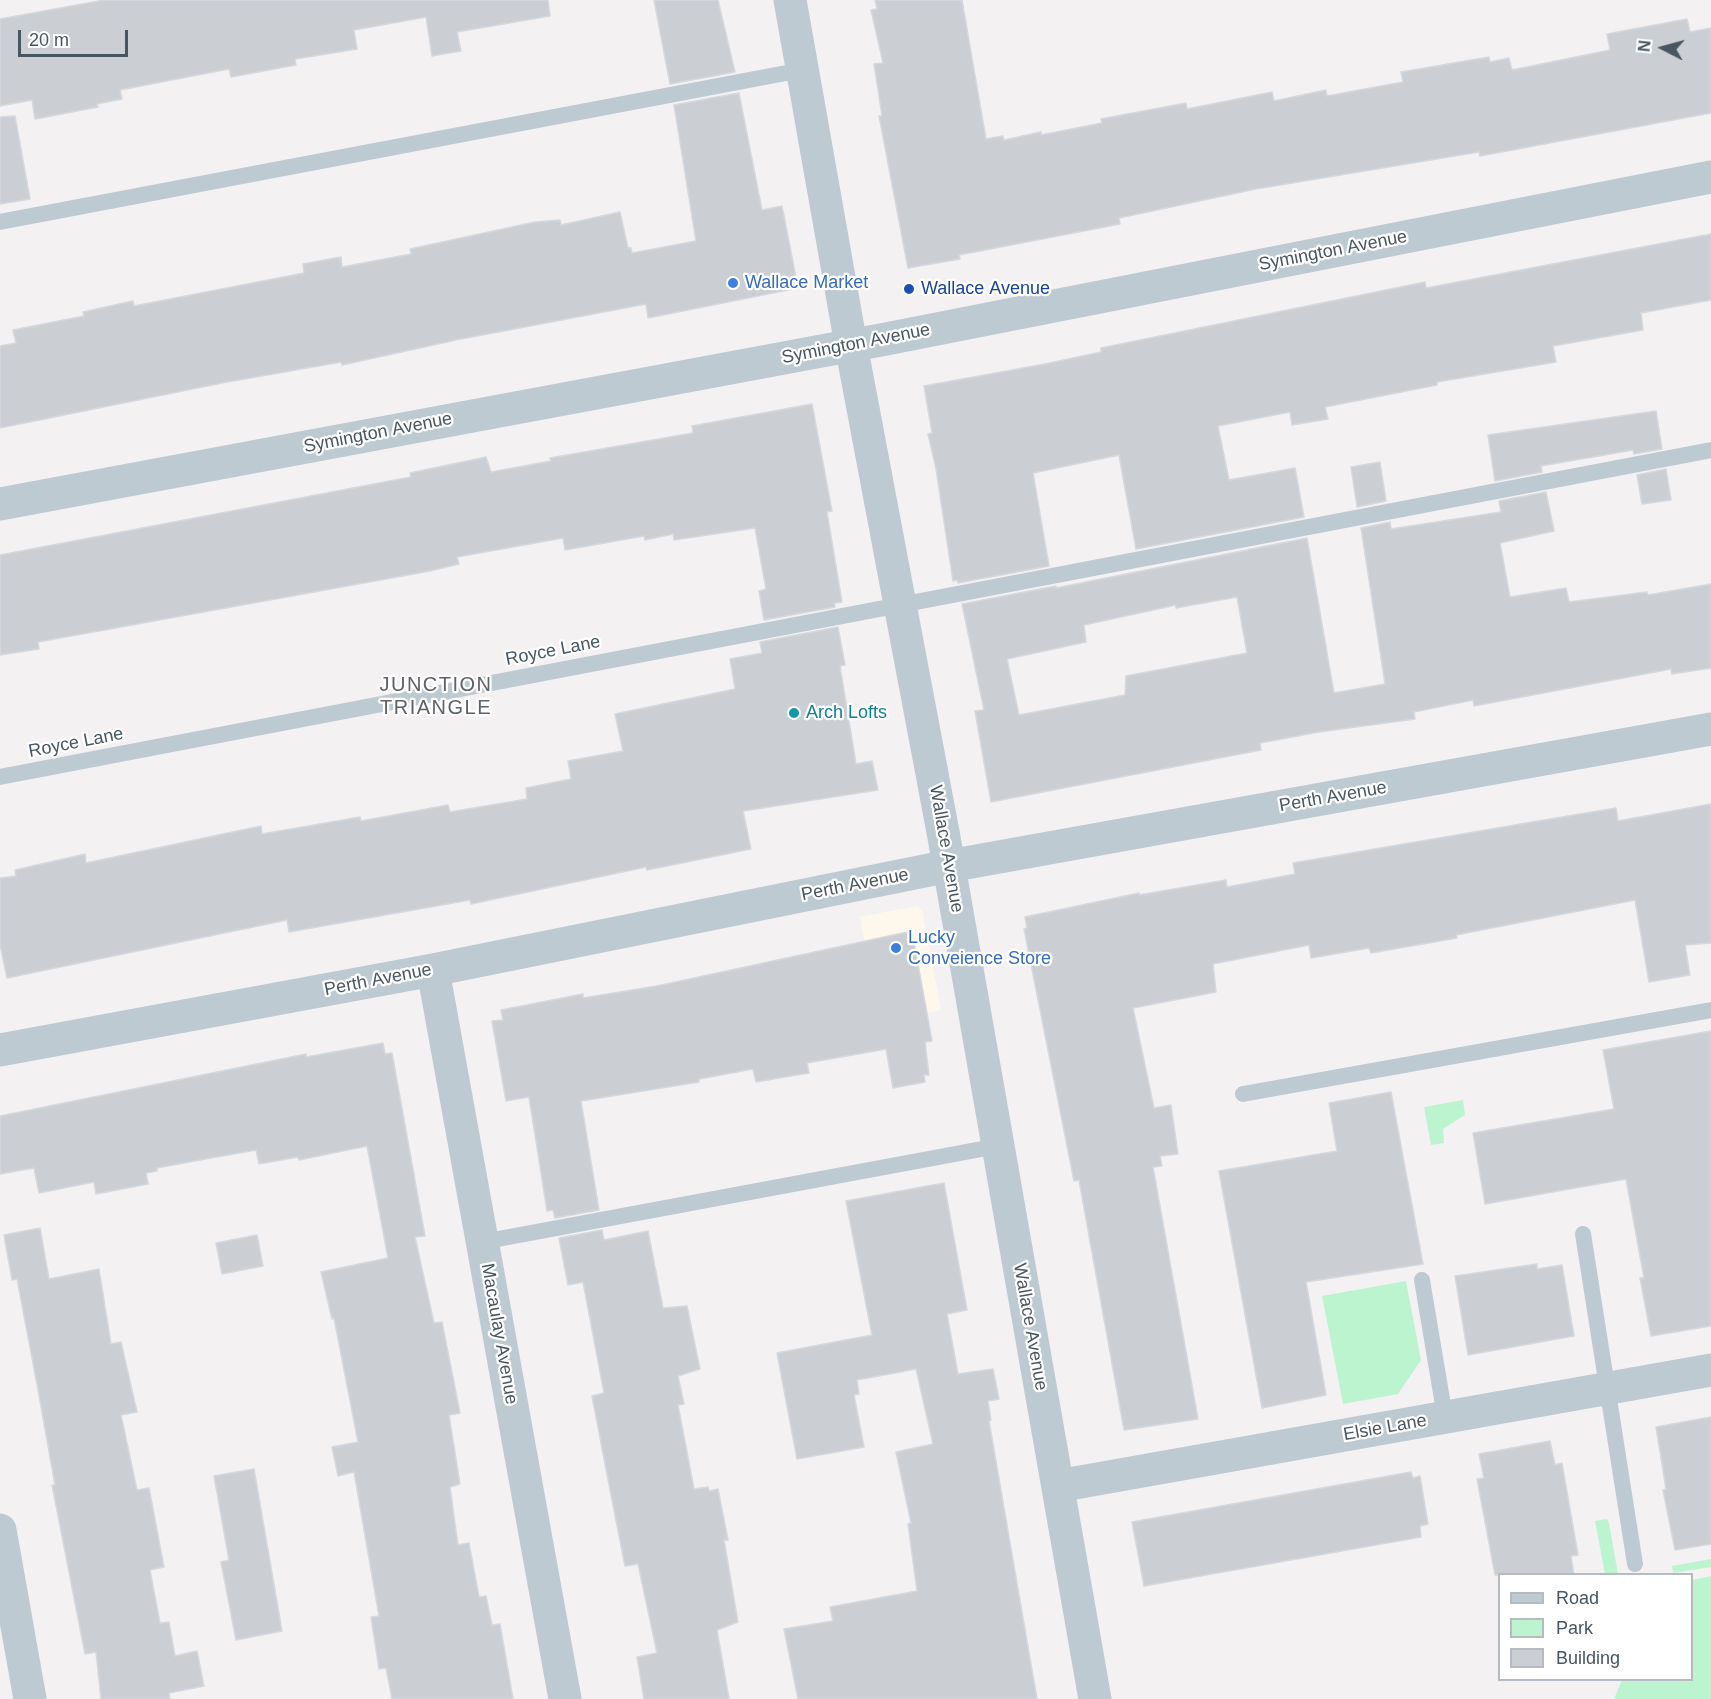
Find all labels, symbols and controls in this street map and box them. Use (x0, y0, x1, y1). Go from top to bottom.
scale bar (21, 18, 130, 56)
north arrow (1633, 18, 1693, 78)
text: 20 m (29, 30, 69, 50)
text: N (1636, 39, 1654, 53)
street label: Symington Avenue (1257, 226, 1409, 276)
place label: Wallace Market (745, 272, 868, 294)
marker: Wallace Market (726, 276, 740, 290)
place label: Wallace Avenue (921, 278, 1050, 300)
marker: Wallace Avenue (902, 282, 916, 296)
street label: Symington Avenue (780, 319, 932, 369)
street label: Symington Avenue (302, 408, 454, 458)
street label: Royce Lane (504, 631, 602, 671)
district label: JUNCTION TRIANGLE (379, 673, 493, 720)
place label: Arch Lofts (806, 702, 887, 724)
marker: Arch Lofts (787, 706, 801, 720)
street label: Royce Lane (27, 723, 125, 763)
street label: Perth Avenue (1278, 777, 1388, 817)
street label: Wallace Avenue (924, 784, 968, 914)
street label: Perth Avenue (800, 864, 910, 906)
place label: Lucky Conveience Store (908, 927, 1051, 970)
marker: Lucky Conveience Store (889, 941, 903, 955)
street label: Perth Avenue (323, 959, 433, 1001)
street label: Macaulay Avenue (476, 1262, 522, 1406)
street label: Wallace Avenue (1008, 1262, 1052, 1392)
street label: Elsie Lane (1342, 1410, 1428, 1446)
legend (1498, 1573, 1693, 1681)
text: Road (1556, 1588, 1599, 1608)
text: Park (1556, 1618, 1593, 1638)
text: Building (1556, 1648, 1620, 1668)

